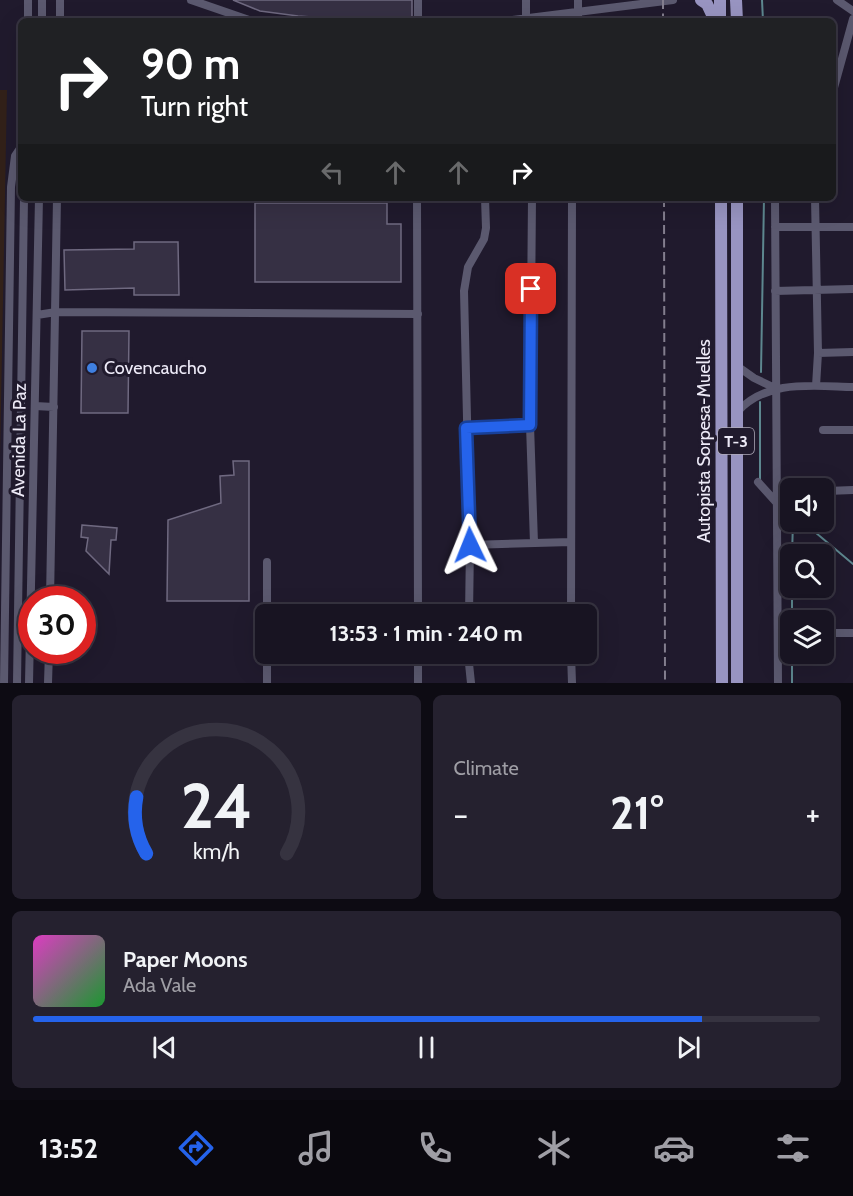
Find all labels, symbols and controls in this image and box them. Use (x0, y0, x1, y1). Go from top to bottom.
text: 90 m (141, 38, 240, 90)
icon: right (42, 42, 120, 120)
text: Turn right (141, 90, 248, 123)
icon: left (316, 156, 349, 189)
icon: ahead (379, 156, 412, 189)
icon: ahead (442, 156, 475, 189)
icon: right (505, 156, 538, 189)
pin (505, 263, 556, 314)
icon: arrive (514, 272, 547, 305)
street label: Autopista Sorpesa-Muelles (693, 339, 715, 543)
place label: Covencaucho (104, 357, 207, 379)
marker: Covencaucho (85, 361, 99, 375)
street label: Avenida La Paz (7, 382, 31, 497)
road number: T-3 (718, 428, 754, 454)
map controls (780, 478, 834, 664)
button: sound (780, 478, 834, 532)
position arrow (438, 513, 502, 577)
button: search (780, 544, 834, 598)
speed limit sign: 30 (18, 586, 96, 664)
button: layers (780, 610, 834, 664)
text: 13:53 · 1 min · 240 m (329, 620, 523, 647)
text: Climate (454, 756, 519, 780)
text: 24 (180, 768, 252, 844)
text: 21° (610, 786, 663, 840)
text: − (454, 794, 468, 834)
text: + (805, 794, 820, 834)
text: km/h (193, 838, 240, 864)
text: Paper Moons (123, 946, 247, 973)
text: Ada Vale (123, 973, 196, 997)
icon: previous (148, 1031, 181, 1064)
icon: pause (410, 1031, 443, 1064)
icon: next (672, 1031, 705, 1064)
icon: directions (175, 1127, 217, 1169)
icon: music (295, 1127, 337, 1169)
icon: phone (414, 1127, 456, 1169)
icon: climate (533, 1127, 575, 1169)
icon: car (653, 1127, 695, 1169)
icon: filters (772, 1127, 814, 1169)
text: 13:52 (39, 1132, 98, 1165)

